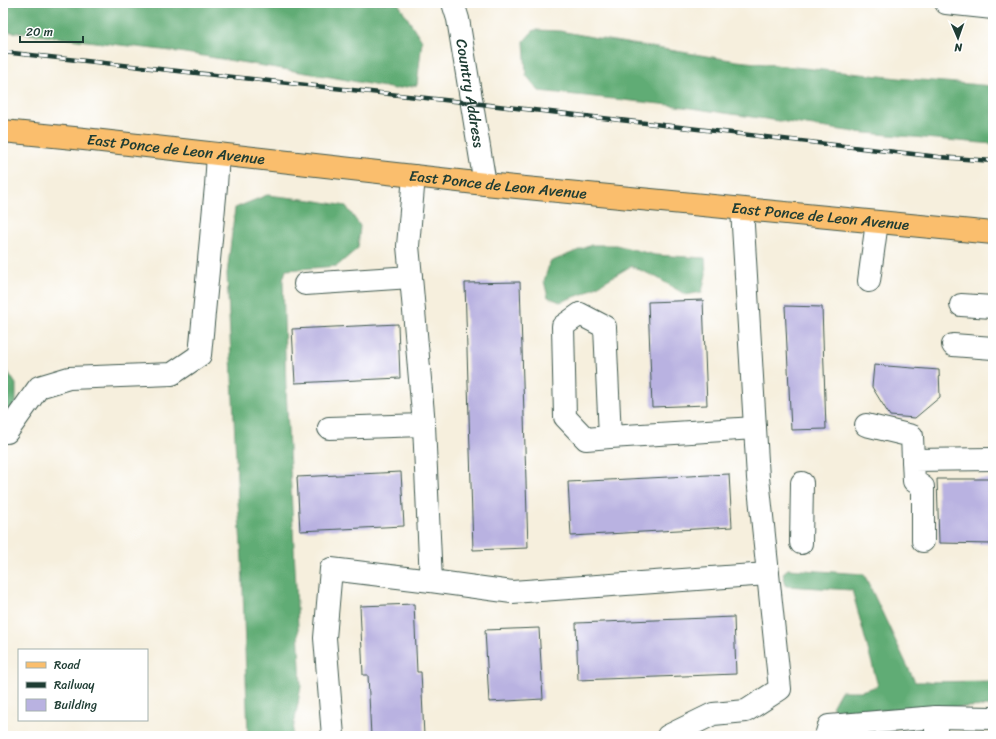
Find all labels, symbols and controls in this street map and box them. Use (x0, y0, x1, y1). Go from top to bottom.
scale bar (20, 18, 83, 44)
north arrow (938, 18, 978, 58)
text: 20 m (26, 21, 53, 43)
street label: Country Address (448, 37, 492, 151)
text: N (954, 38, 963, 57)
street label: East Ponce de Leon Avenue (86, 126, 266, 172)
street label: East Ponce de Leon Avenue (408, 163, 588, 207)
street label: East Ponce de Leon Avenue (731, 195, 911, 238)
legend (18, 649, 148, 721)
text: Road (54, 654, 81, 676)
text: Railway (54, 674, 95, 696)
text: Building (54, 694, 97, 716)

